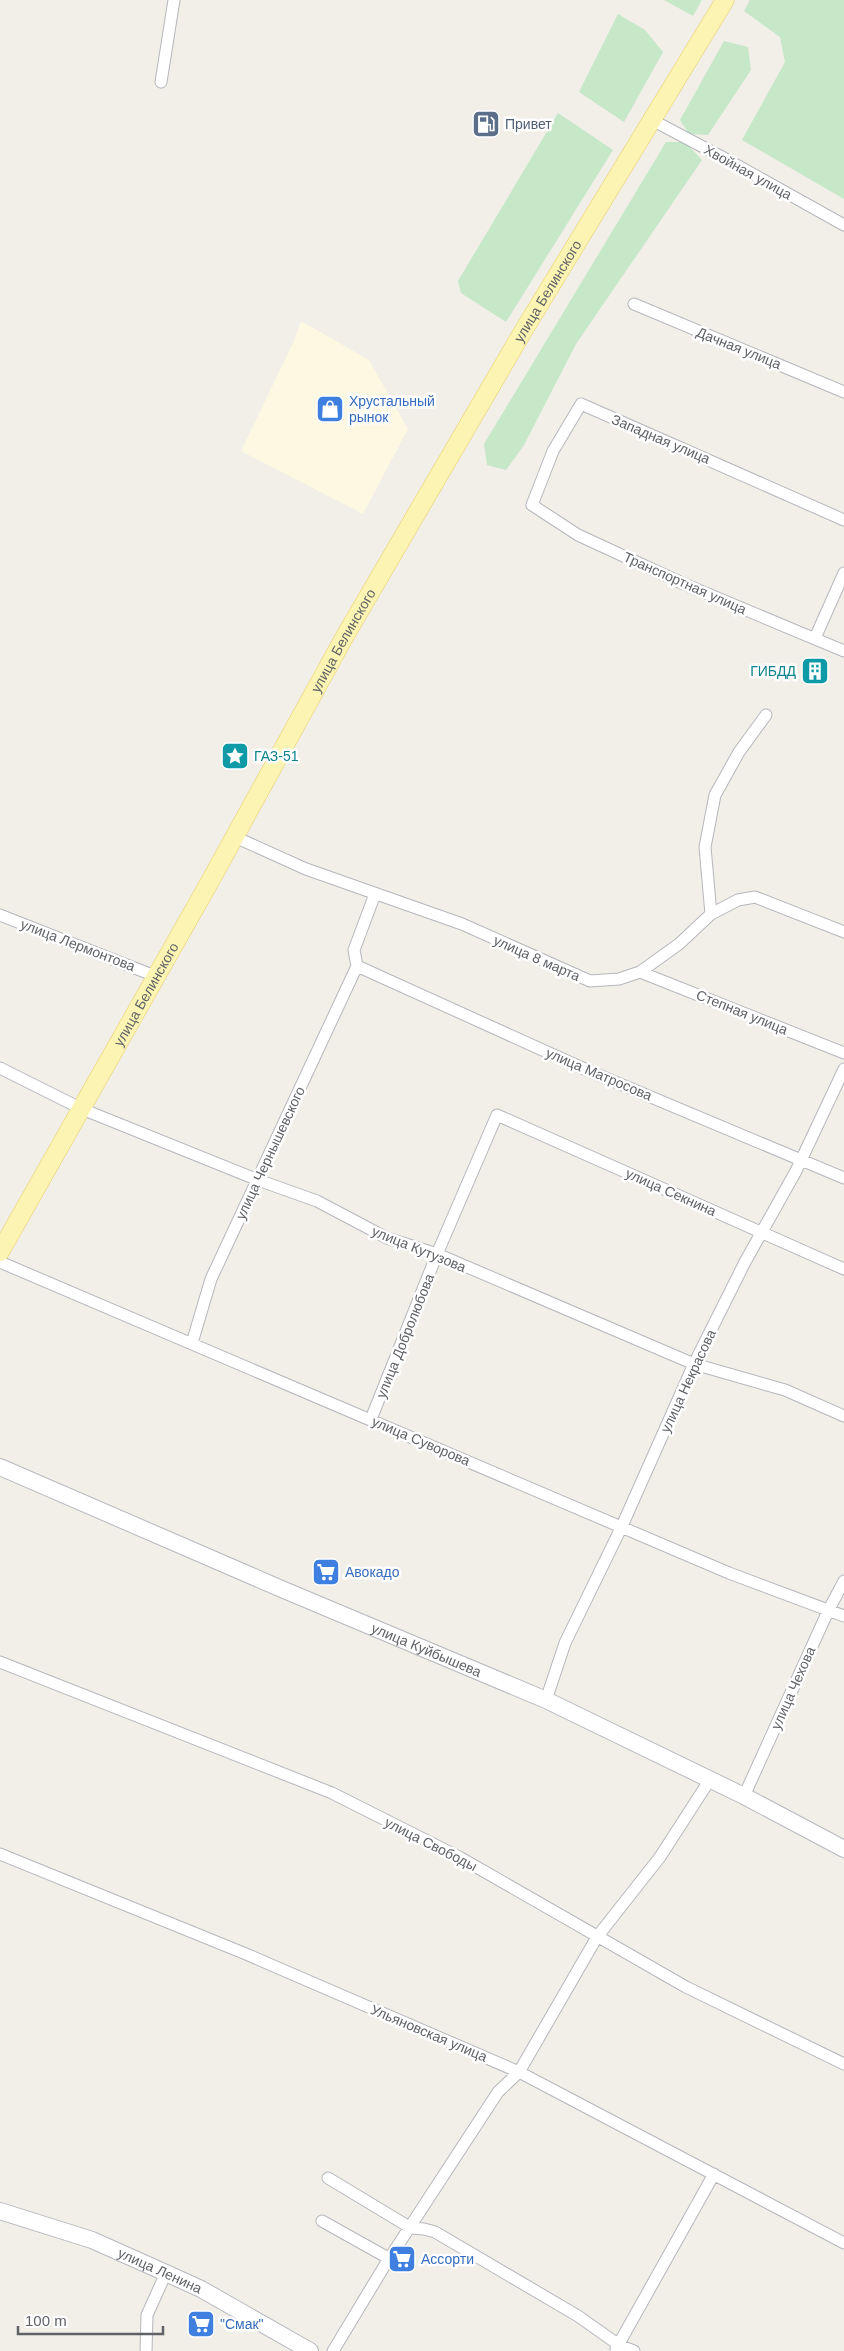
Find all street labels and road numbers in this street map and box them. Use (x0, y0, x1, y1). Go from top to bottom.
street label: Хвойная улица (701, 141, 795, 203)
street label: улица Белинского (510, 237, 585, 345)
street label: Дачная улица (694, 324, 784, 372)
street label: Западная улица (609, 411, 713, 467)
street label: Транспортная улица (621, 549, 749, 617)
street label: улица Белинского (308, 586, 379, 695)
street label: улица Лермонтова (18, 916, 138, 974)
street label: улица 8 марта (491, 932, 583, 984)
street label: улица Белинского (110, 940, 182, 1049)
street label: Степная улица (694, 986, 790, 1038)
street label: улица Матросова (544, 1044, 655, 1104)
street label: улица Чернышевского (232, 1084, 308, 1222)
street label: улица Секнина (623, 1165, 719, 1219)
street label: улица Кутузова (370, 1223, 469, 1275)
street label: улица Добролюбова (373, 1271, 437, 1400)
street label: улица Некрасова (657, 1327, 719, 1435)
street label: улица Суворова (369, 1413, 473, 1469)
street label: улица Куйбышева (369, 1620, 484, 1680)
street label: улица Чехова (768, 1644, 818, 1732)
street label: улица Свободы (382, 1814, 480, 1874)
street label: Ульяновская улица (368, 2001, 490, 2065)
street label: улица Ленина (115, 2245, 205, 2296)

